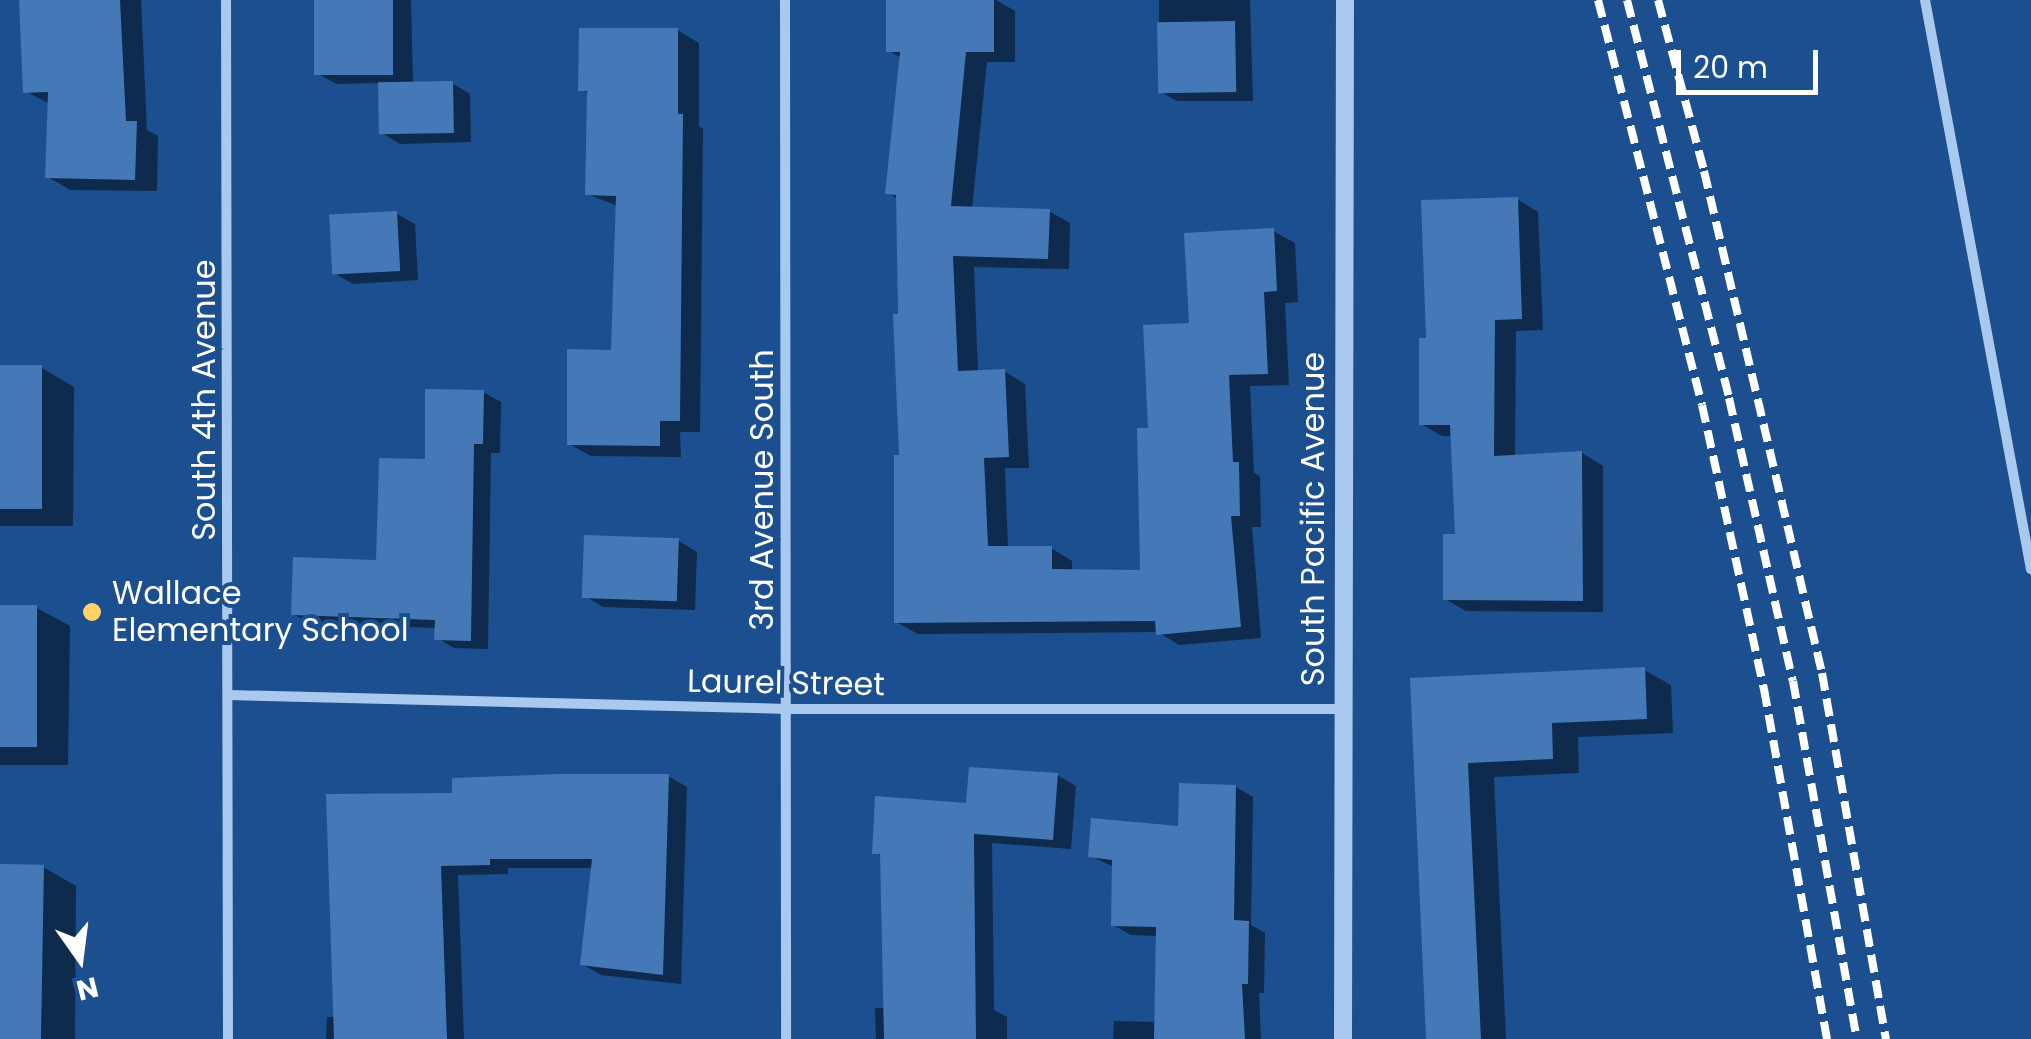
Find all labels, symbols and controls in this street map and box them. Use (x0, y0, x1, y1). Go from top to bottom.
scale bar (1681, 30, 1824, 92)
text: 20 m (1693, 46, 1768, 89)
street label: South 4th Avenue (185, 259, 223, 541)
street label: 3rd Avenue South (743, 349, 781, 631)
street label: South Pacific Avenue (1294, 352, 1332, 686)
place label: Wallace Elementary School (112, 575, 409, 650)
marker: Wallace Elementary School (81, 601, 103, 623)
street label: Laurel Street (687, 662, 885, 704)
north arrow (30, 909, 130, 1009)
text: N (72, 967, 102, 1010)

